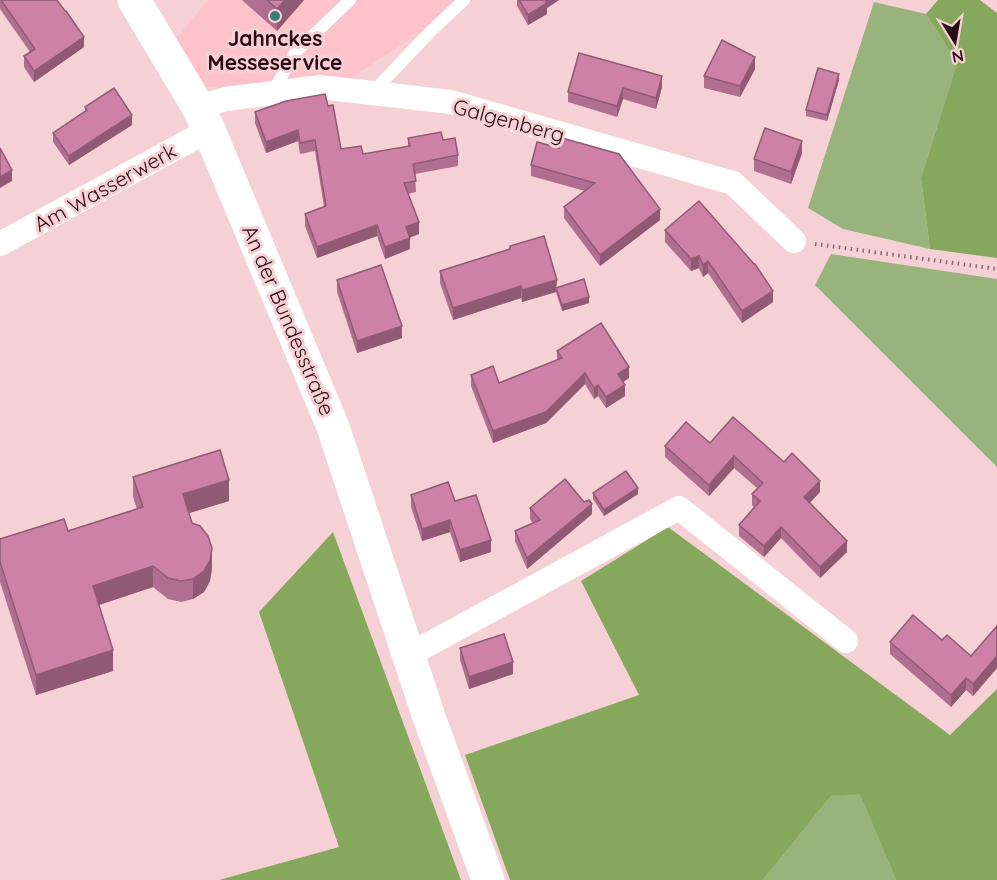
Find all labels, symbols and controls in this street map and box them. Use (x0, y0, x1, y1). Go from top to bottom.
marker: Jahnckes Messeservice (268, 9, 282, 23)
north arrow (925, 12, 985, 72)
place label: Jahnckes Messeservice (208, 25, 342, 75)
text: N (950, 46, 966, 68)
street label: Galgenberg (450, 93, 568, 147)
street label: Am Wasserwerk (29, 137, 181, 237)
street label: An der Bundesstraße (237, 221, 341, 419)

